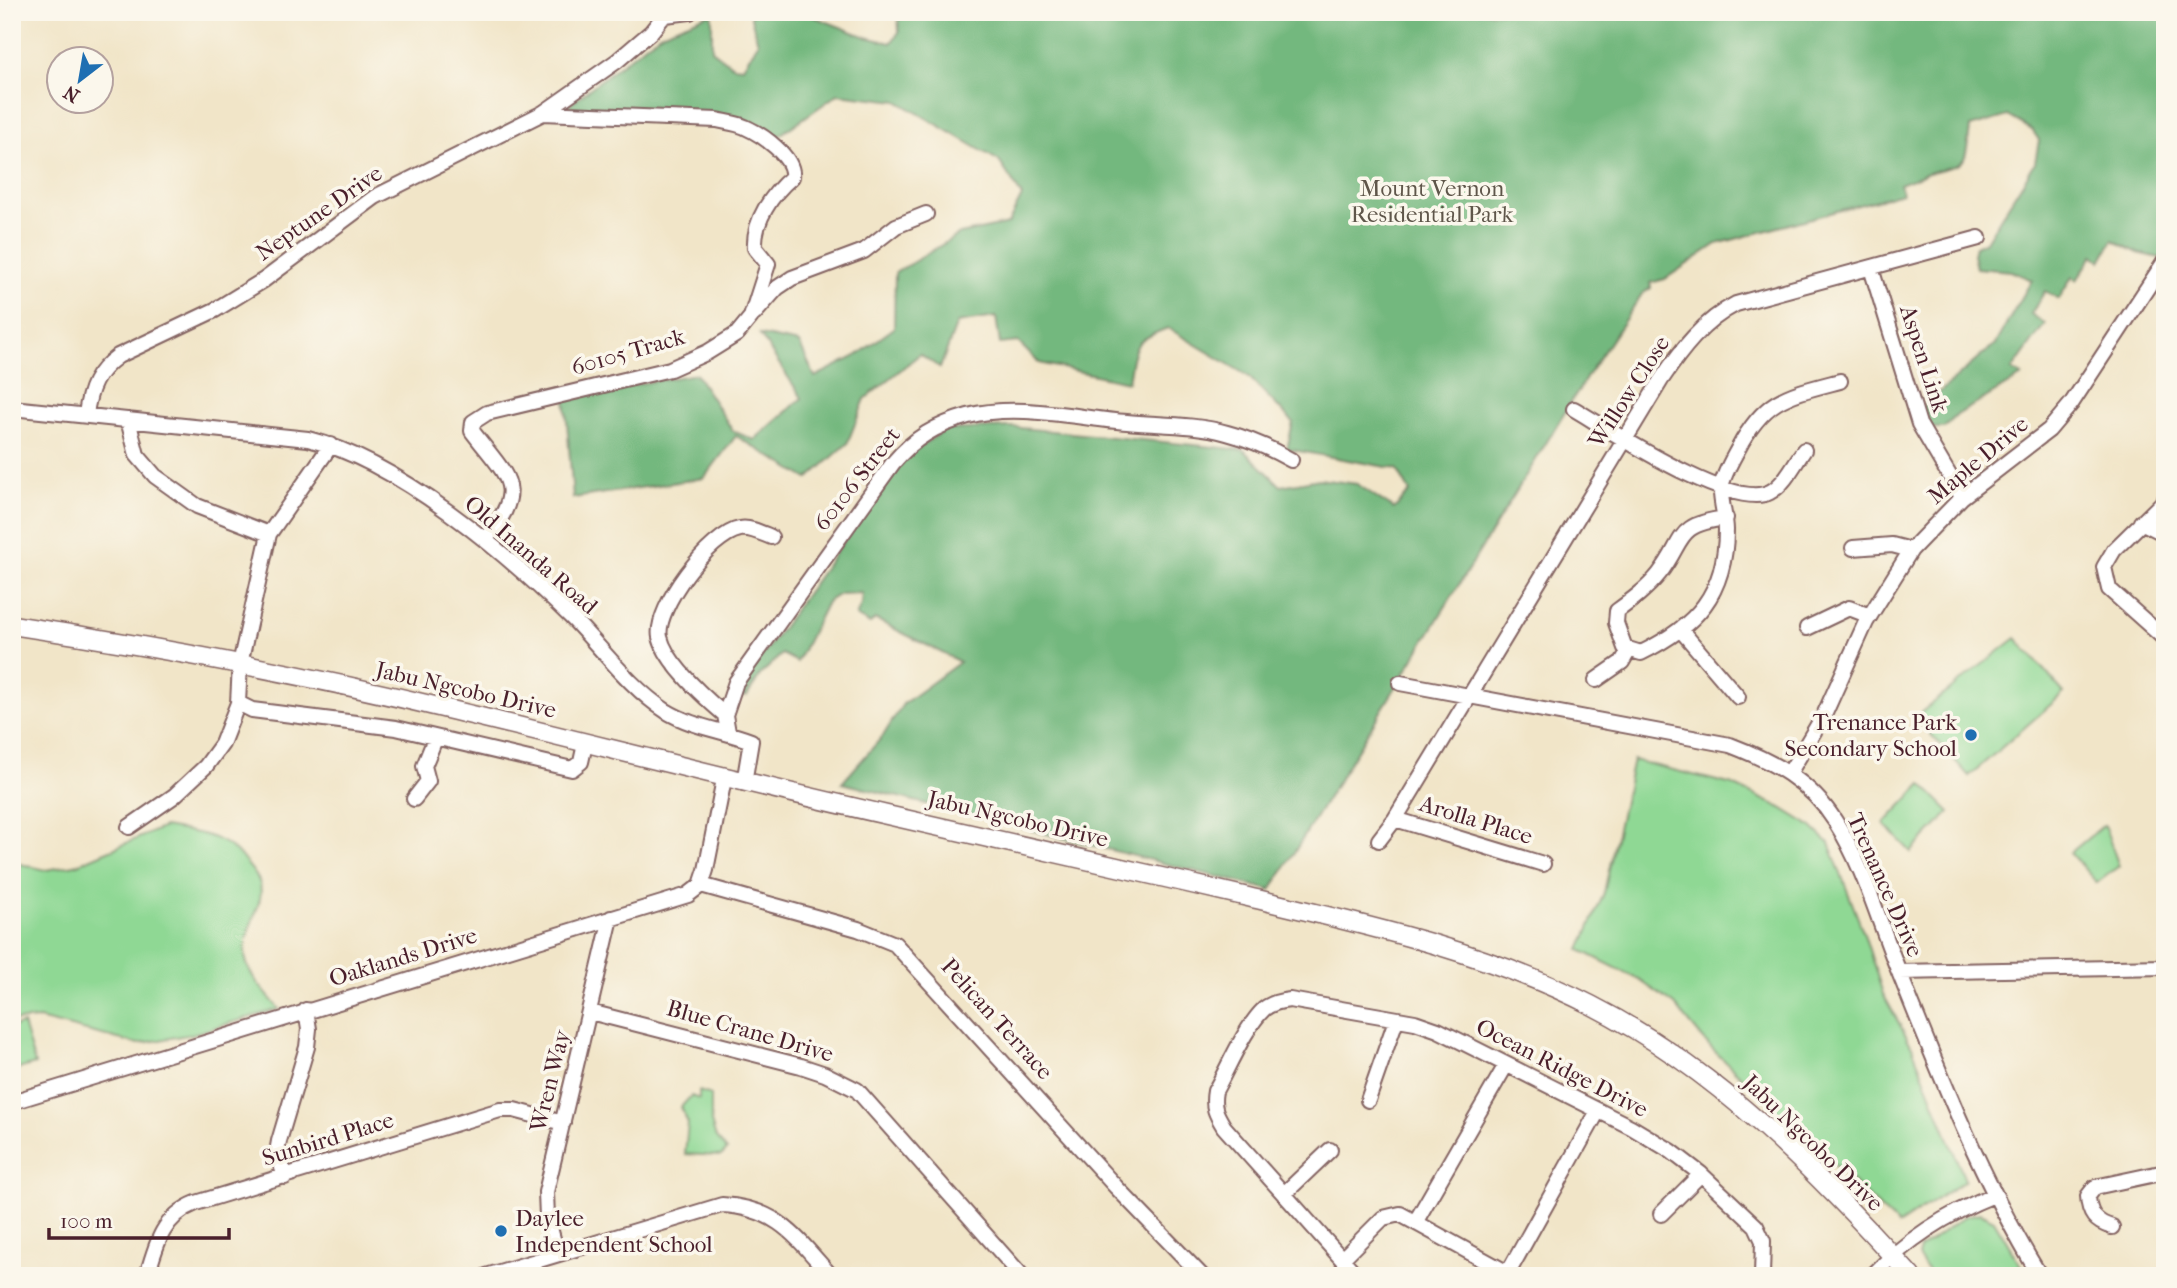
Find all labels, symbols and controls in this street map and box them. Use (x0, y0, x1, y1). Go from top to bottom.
north arrow (46, 46, 116, 116)
text: N (59, 80, 84, 107)
street label: Neptune Drive (251, 160, 387, 266)
park label: Mount Vernon Residential Park (1351, 175, 1514, 228)
street label: Aspen Link (1894, 301, 1954, 417)
street label: 60105 Track (568, 323, 689, 381)
street label: Willow Close (1582, 331, 1675, 454)
street label: Maple Drive (1922, 410, 2034, 510)
street label: 60106 Street (808, 422, 906, 536)
street label: Old Inanda Road (459, 490, 603, 620)
street label: Jabu Ngcobo Drive (371, 656, 559, 724)
place label: Trenance Park Secondary School (1784, 709, 1958, 762)
marker: Trenance Park Secondary School (1963, 727, 1979, 743)
street label: Jabu Ngcobo Drive (923, 785, 1111, 853)
street label: Arolla Place (1415, 790, 1536, 850)
street label: Trenance Drive (1841, 809, 1929, 961)
street label: Oaklands Drive (326, 922, 480, 992)
street label: Pelican Terrace (936, 953, 1058, 1085)
street label: Blue Crane Drive (664, 994, 836, 1068)
street label: Ocean Ridge Drive (1472, 1013, 1652, 1123)
street label: Wren Way (524, 1027, 576, 1136)
street label: Jabu Ngcobo Drive (1736, 1068, 1889, 1217)
street label: Sunbird Place (259, 1106, 397, 1172)
scale bar (49, 1197, 229, 1241)
place label: Daylee Independent School (515, 1205, 713, 1258)
text: 100 m (60, 1209, 113, 1233)
marker: Daylee Independent School (493, 1223, 509, 1239)

